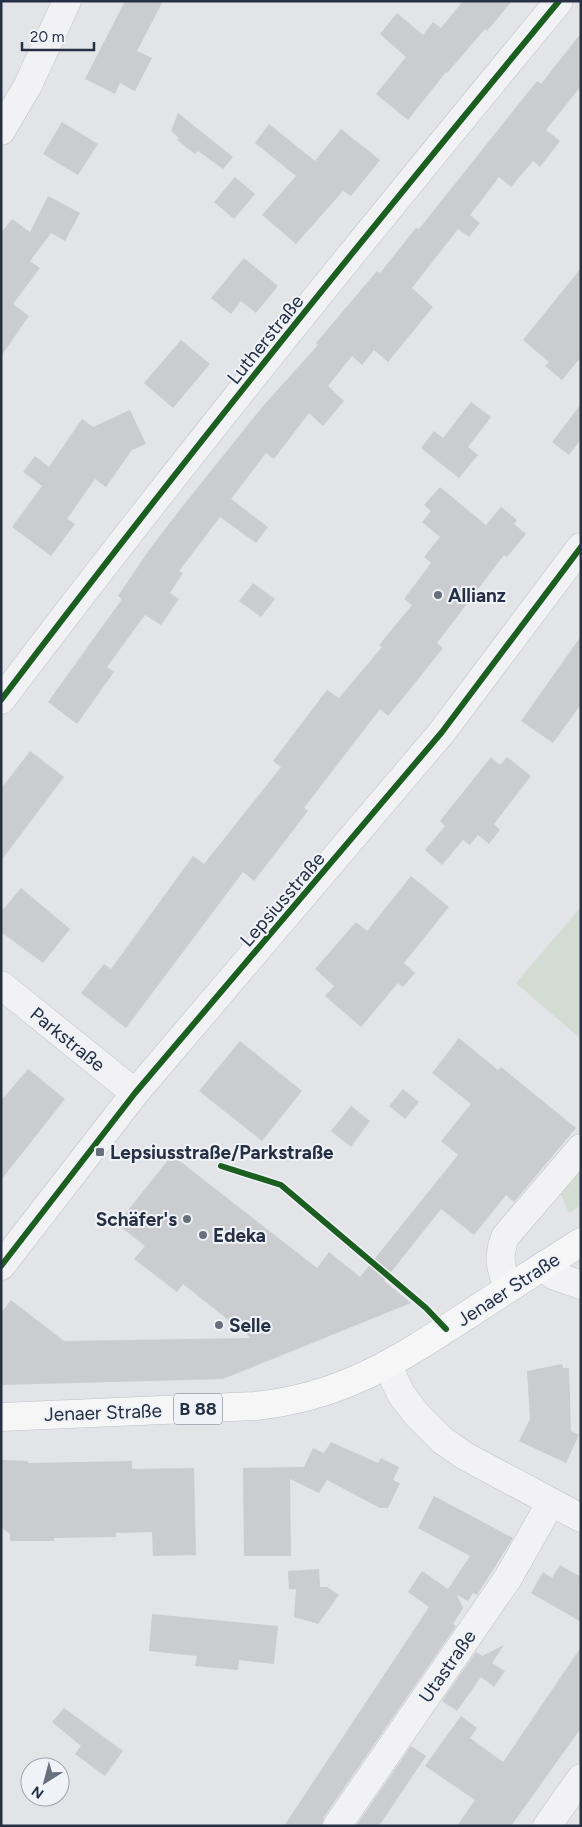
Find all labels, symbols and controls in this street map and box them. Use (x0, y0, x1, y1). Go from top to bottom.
scale bar (22, 20, 95, 52)
text: 20 m (30, 28, 64, 46)
street label: Lutherstraße (222, 290, 308, 389)
place label: Allianz (448, 584, 506, 607)
marker: Allianz (432, 589, 444, 601)
street label: Lepsiusstraße (235, 847, 330, 951)
street label: Parkstraße (26, 1002, 110, 1076)
place label: Lepsiusstraße/Parkstraße (110, 1141, 334, 1164)
marker: Lepsiusstraße/Parkstraße (94, 1146, 106, 1158)
place label: Schäfer's (96, 1208, 177, 1231)
marker: Schäfer's (181, 1213, 193, 1225)
place label: Edeka (213, 1224, 266, 1247)
marker: Edeka (197, 1229, 209, 1241)
street label: Jenaer Straße (453, 1248, 564, 1331)
place label: Selle (229, 1314, 271, 1337)
marker: Selle (213, 1319, 225, 1331)
road number: B 88 (174, 1394, 222, 1425)
street label: Jenaer Straße (44, 1399, 162, 1426)
street label: Utastraße (414, 1625, 481, 1707)
north arrow (20, 1757, 70, 1807)
text: N (28, 1782, 47, 1802)

